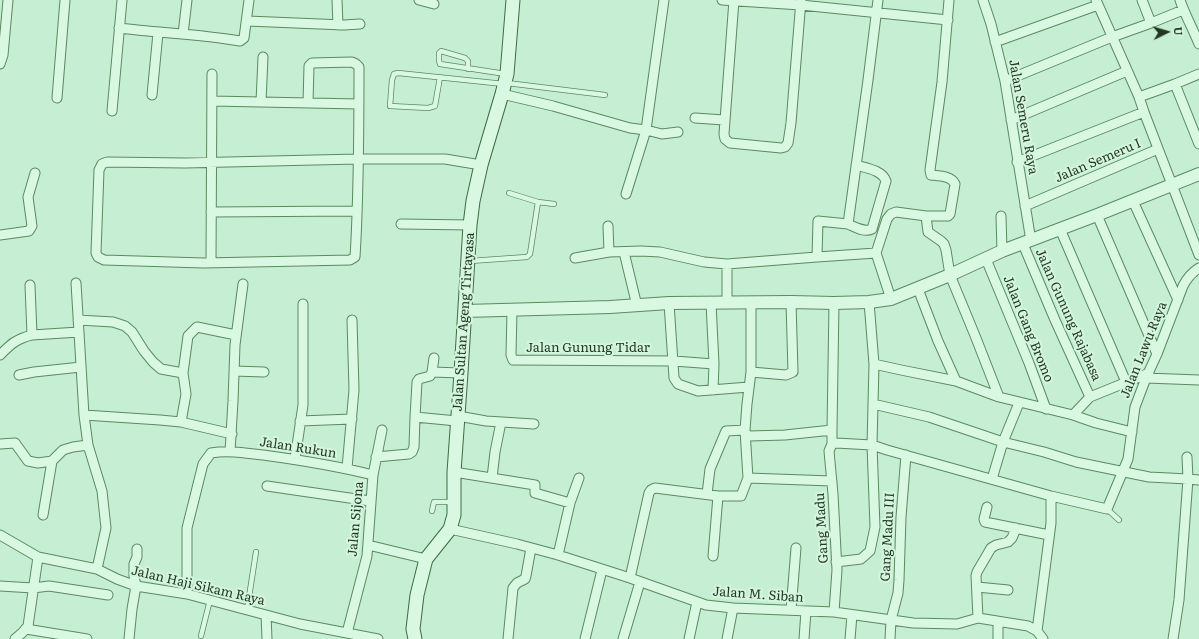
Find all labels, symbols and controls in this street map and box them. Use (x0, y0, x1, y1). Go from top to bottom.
north arrow (1147, 12, 1187, 52)
text: U (1171, 26, 1187, 36)
street label: Jalan Semeru Raya (1005, 58, 1041, 176)
street label: Jalan Semeru I (1053, 136, 1143, 186)
street label: Jalan Sultan Ageng Tirtayasa (450, 232, 478, 412)
street label: Jalan Gunung Rajabasa (1032, 246, 1104, 384)
street label: Jalan Gang Bromo (1000, 273, 1056, 385)
street label: Jalan Lawu Raya (1118, 299, 1170, 401)
street label: Jalan Gunung Tidar (526, 340, 650, 356)
street label: Jalan Rukun (258, 434, 338, 462)
street label: Jalan Sijona (345, 481, 367, 557)
street label: Gang Madu (812, 492, 832, 564)
street label: Gang Madu III (878, 492, 898, 582)
street label: Jalan Haji Sikam Raya (130, 563, 266, 609)
street label: Jalan M. Siban (712, 584, 804, 606)

